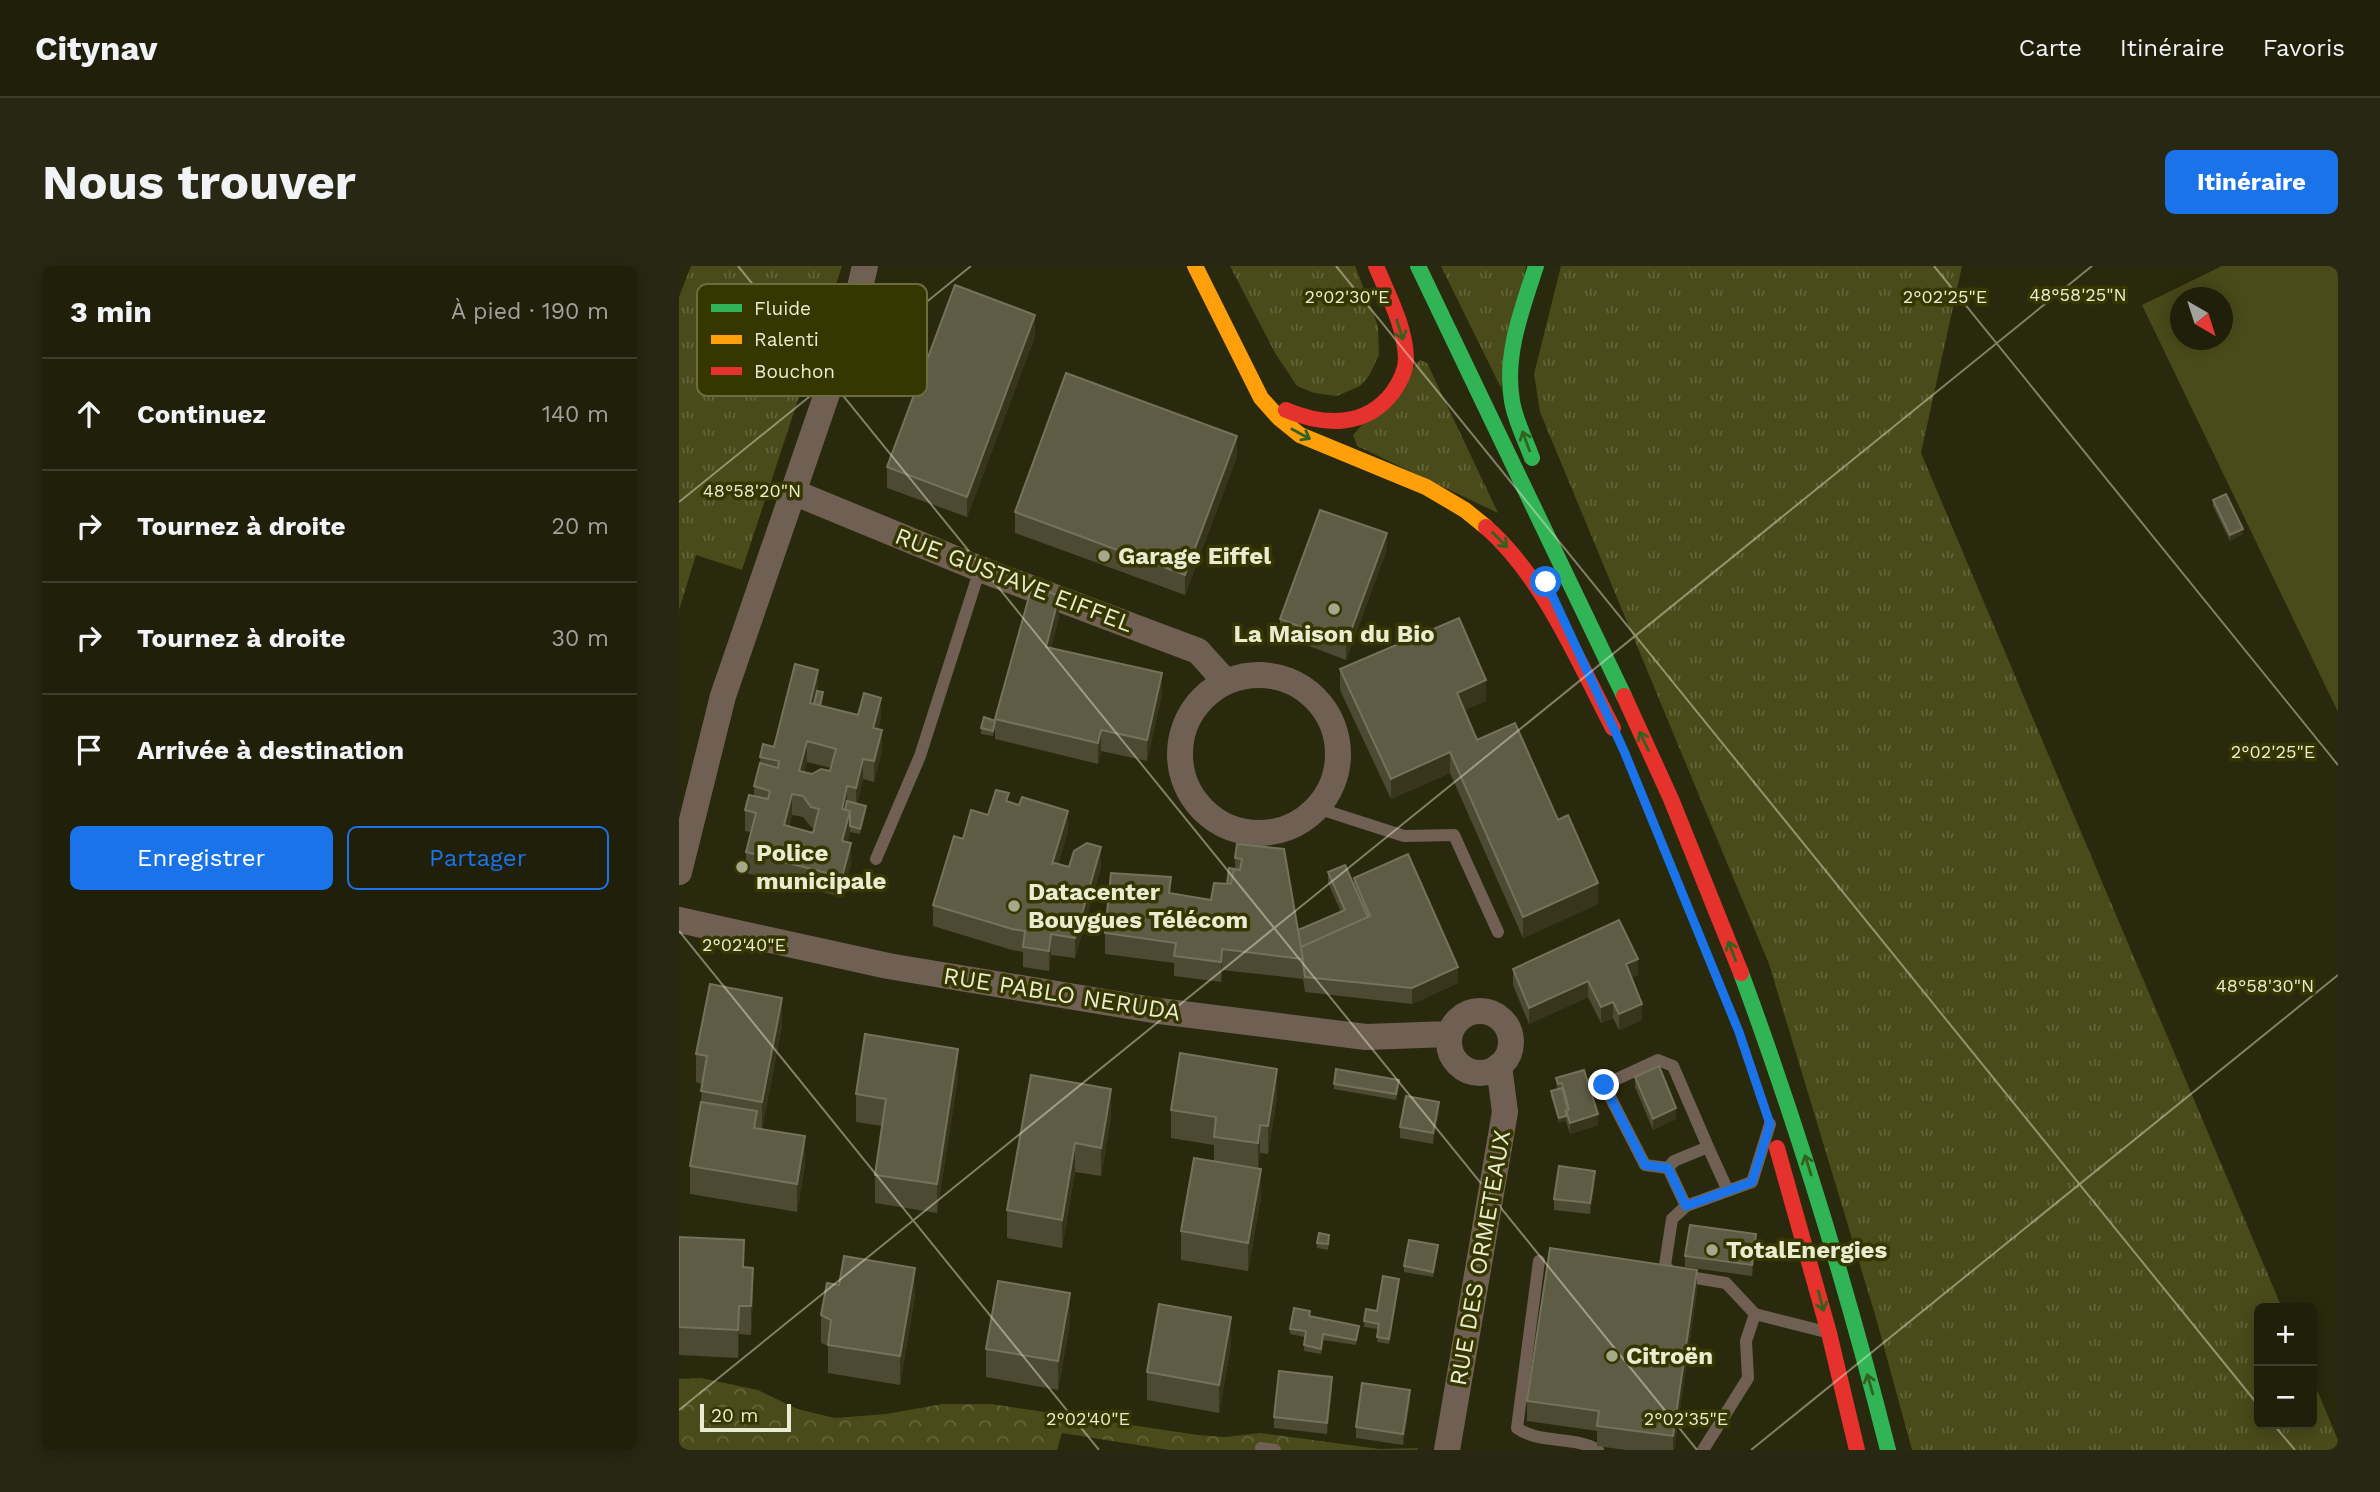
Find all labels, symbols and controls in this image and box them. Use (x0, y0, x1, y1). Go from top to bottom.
text: Citynav (35, 29, 157, 68)
text: Carte (2019, 34, 2082, 62)
text: Itinéraire (2120, 34, 2225, 62)
text: Favoris (2263, 34, 2345, 62)
button: Itinéraire (2165, 150, 2338, 214)
text: Nous trouver (42, 153, 356, 211)
legend (697, 284, 927, 396)
text: 48°58'25"N (2029, 284, 2127, 305)
text: 2°02'30"E (1304, 286, 1390, 307)
text: 2°02'25"E (1903, 286, 1987, 307)
north arrow (2170, 287, 2233, 350)
text: 3 min (70, 294, 152, 329)
text: Fluide (754, 297, 811, 320)
text: À pied · 190 m (451, 298, 609, 325)
one-way arrow (1394, 319, 1407, 341)
text: Ralenti (754, 328, 819, 351)
text: Bouchon (754, 360, 835, 383)
icon: ahead (70, 395, 108, 433)
text: Continuez (137, 399, 266, 429)
text: 140 m (542, 401, 609, 428)
one-way arrow (1290, 427, 1310, 441)
one-way arrow (1519, 431, 1531, 453)
text: 48°58'20"N (703, 480, 801, 501)
icon: right (70, 507, 108, 545)
text: Tournez à droite (137, 511, 346, 541)
text: 20 m (552, 513, 609, 540)
street label: RUE GUSTAVE EIFFEL (891, 522, 1137, 638)
one-way arrow (1492, 531, 1509, 548)
place label: Garage Eiffel (1118, 542, 1271, 570)
marker: Garage Eiffel (1096, 548, 1112, 564)
route start (1530, 566, 1561, 597)
marker: La Maison du Bio (1326, 601, 1342, 617)
icon: right (70, 619, 108, 657)
place label: La Maison du Bio (1233, 620, 1435, 648)
text: Tournez à droite (137, 623, 346, 653)
text: 30 m (552, 625, 609, 652)
icon: arrive (70, 731, 108, 769)
one-way arrow (1637, 731, 1650, 752)
text: Arrivée à destination (137, 735, 404, 765)
text: 2°02'25"E (2231, 741, 2315, 762)
button: Enregistrer (70, 826, 333, 890)
button: Partager (347, 826, 609, 890)
place label: Police municipale (756, 839, 887, 895)
marker: Police municipale (734, 859, 750, 875)
place label: Datacenter Bouygues Télécom (1028, 878, 1248, 934)
marker: Datacenter Bouygues Télécom (1006, 898, 1022, 914)
text: 2°02'40"E (702, 934, 786, 955)
one-way arrow (1724, 940, 1737, 962)
street label: RUE PABLO NERUDA (941, 961, 1183, 1027)
text: 48°58'30"N (2216, 975, 2314, 996)
route end (1588, 1069, 1619, 1100)
street label: RUE DES ORMETEAUX (1444, 1128, 1516, 1388)
one-way arrow (1801, 1155, 1813, 1177)
place label: TotalEnergies (1726, 1236, 1888, 1264)
marker: TotalEnergies (1704, 1242, 1720, 1258)
one-way arrow (1815, 1289, 1828, 1311)
map controls (2254, 1303, 2317, 1429)
button: + (2254, 1303, 2317, 1366)
place label: Citroën (1626, 1342, 1713, 1370)
marker: Citroën (1604, 1348, 1620, 1364)
button: − (2254, 1366, 2317, 1429)
one-way arrow (1863, 1373, 1876, 1395)
scale bar (700, 1401, 791, 1433)
text: 20 m (711, 1404, 758, 1427)
text: 2°02'40"E (1046, 1408, 1130, 1429)
text: 2°02'35"E (1644, 1408, 1728, 1429)

